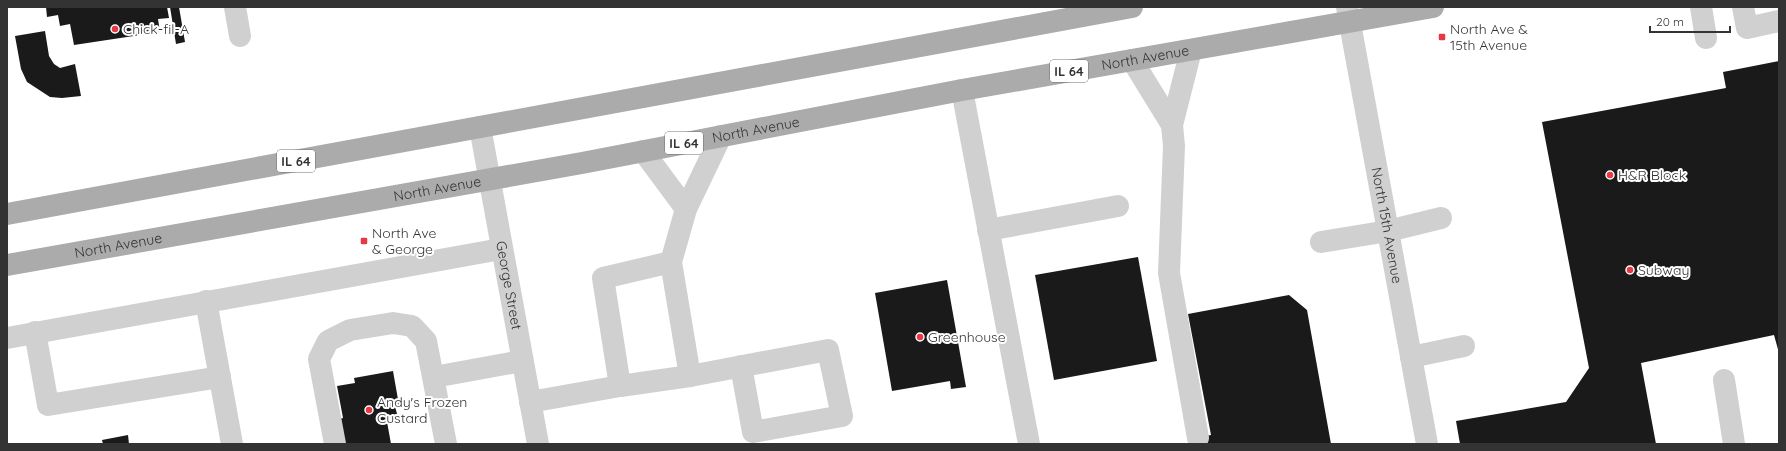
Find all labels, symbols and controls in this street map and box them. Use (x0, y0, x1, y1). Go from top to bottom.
scale bar (1650, 8, 1730, 34)
text: 20 m (1656, 14, 1684, 29)
place label: Chick-fil-A (123, 20, 189, 38)
place label: North Ave & 15th Avenue (1450, 20, 1528, 54)
marker: Chick-fil-A (110, 24, 120, 34)
marker: North Ave & 15th Avenue (1437, 32, 1447, 42)
street label: North Avenue (1100, 41, 1190, 74)
road number: IL 64 (1050, 60, 1088, 82)
street label: North Avenue (711, 112, 801, 147)
road number: IL 64 (665, 132, 703, 154)
road number: IL 64 (277, 150, 315, 172)
street label: North 15th Avenue (1368, 166, 1406, 285)
place label: H&R Block (1618, 166, 1686, 184)
marker: H&R Block (1605, 170, 1615, 180)
street label: North Avenue (392, 172, 483, 205)
place label: North Ave & George (372, 224, 437, 258)
street label: North Avenue (73, 229, 163, 262)
marker: North Ave & George (359, 236, 369, 246)
street label: George Street (492, 240, 526, 331)
place label: Subway (1638, 261, 1689, 279)
marker: Subway (1625, 265, 1635, 275)
place label: Greenhouse (928, 328, 1006, 346)
marker: Greenhouse (915, 332, 925, 342)
place label: Andy's Frozen Custard (377, 393, 467, 427)
marker: Andy's Frozen Custard (364, 405, 374, 415)

